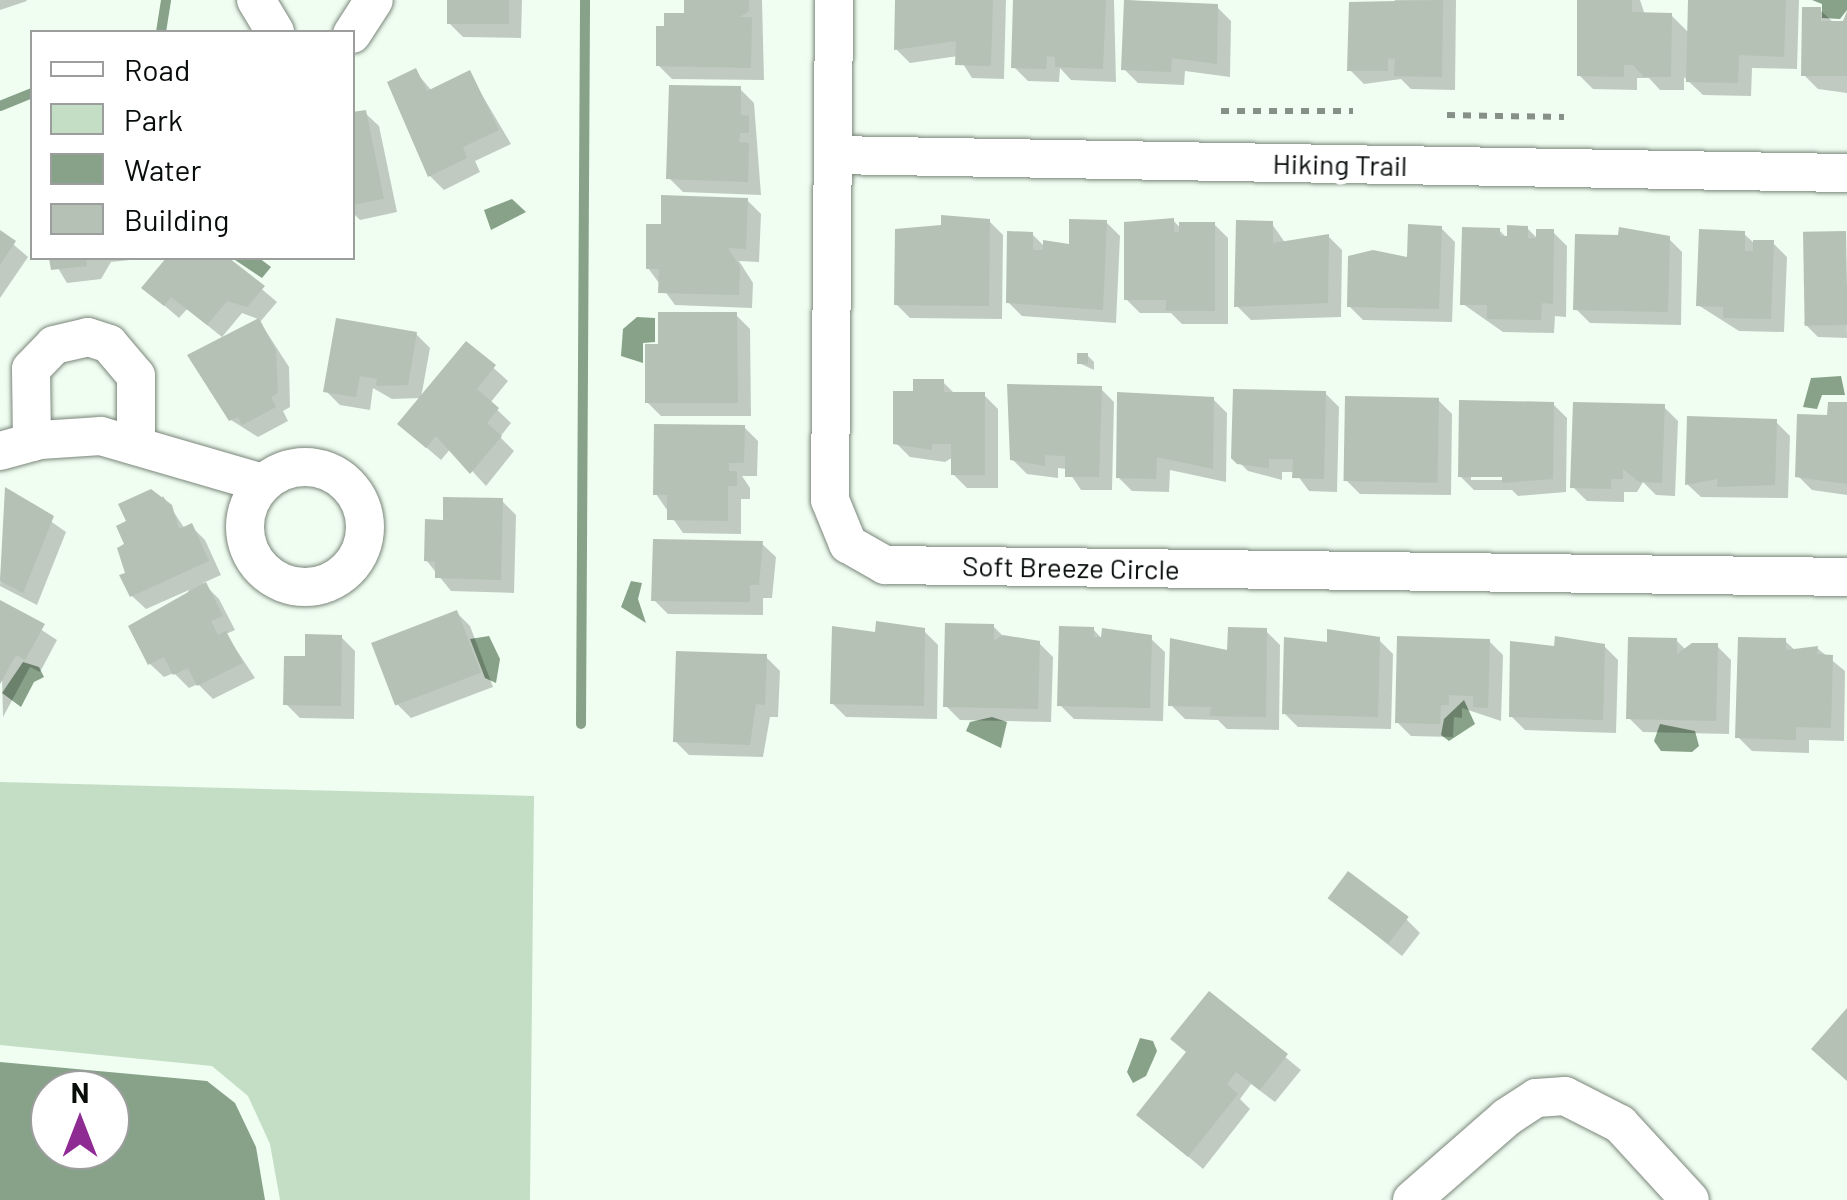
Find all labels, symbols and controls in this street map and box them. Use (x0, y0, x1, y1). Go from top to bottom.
legend (30, 30, 355, 260)
text: Road (124, 51, 190, 87)
text: Park (124, 101, 183, 137)
street label: Hiking Trail (1272, 146, 1408, 182)
text: Water (124, 151, 202, 187)
text: Building (124, 201, 229, 237)
street label: Soft Breeze Circle (962, 548, 1180, 586)
north arrow (30, 1070, 130, 1170)
text: N (71, 1075, 89, 1109)

